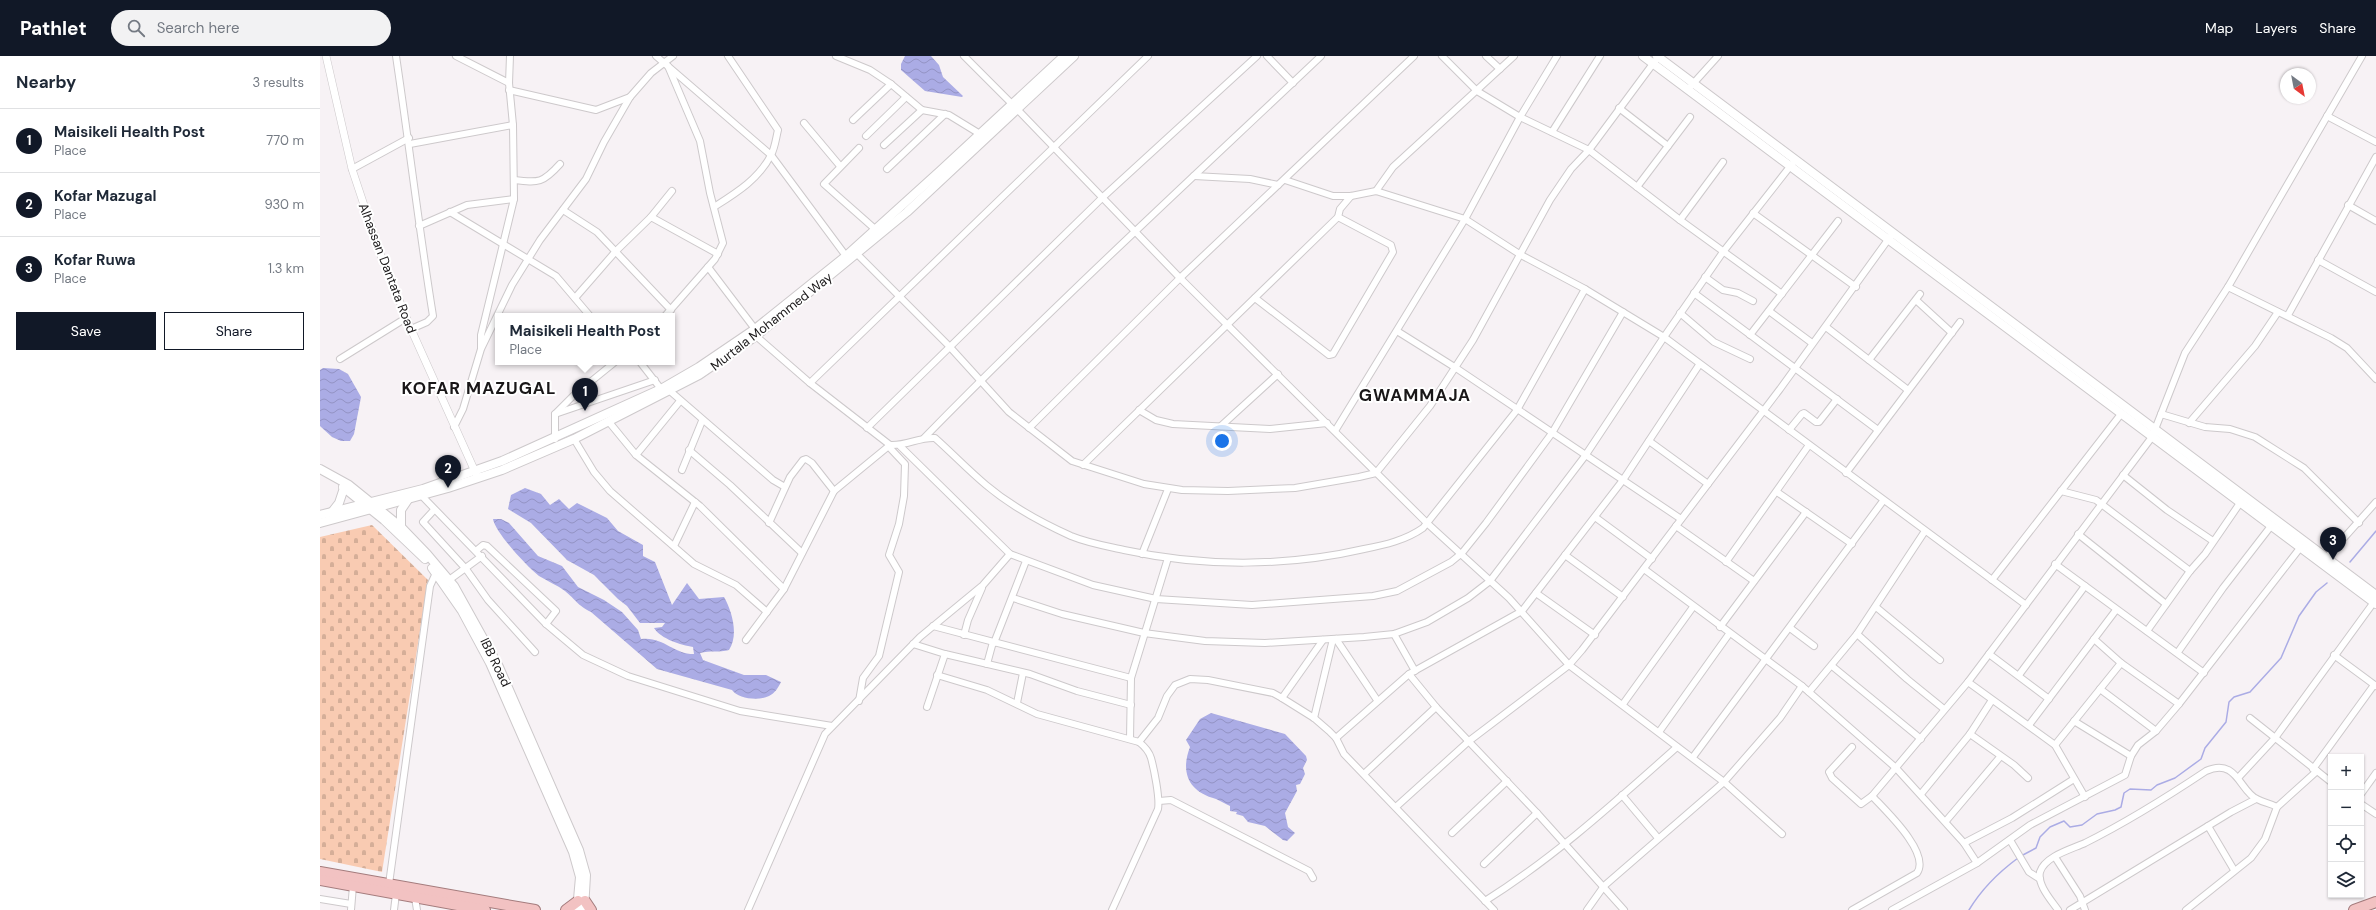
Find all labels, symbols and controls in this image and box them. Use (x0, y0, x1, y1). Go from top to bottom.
search box (111, 10, 391, 46)
text: Pathlet (20, 16, 87, 41)
icon: search (125, 17, 147, 39)
text: Search here (157, 18, 239, 38)
text: Map (2205, 19, 2233, 37)
text: Layers (2255, 19, 2297, 37)
text: Share (2319, 19, 2356, 37)
north arrow (2280, 68, 2316, 104)
text: Nearby (16, 71, 76, 93)
text: 3 results (252, 74, 304, 91)
text: Maisikeli Health Post (54, 122, 205, 142)
text: 1 (27, 132, 31, 149)
text: 770 m (266, 132, 304, 149)
text: Place (54, 142, 86, 159)
text: Kofar Mazugal (54, 186, 156, 206)
text: 2 (25, 196, 33, 213)
text: 930 m (264, 196, 304, 213)
street label: Alhassan Dantata Road (355, 200, 420, 336)
text: Place (54, 206, 86, 223)
text: Kofar Ruwa (54, 250, 135, 270)
text: 3 (25, 260, 33, 277)
text: 1.3 km (268, 260, 304, 277)
street label: Murtala Mohammed Way (707, 268, 836, 374)
text: Place (54, 270, 86, 287)
button: Save (16, 312, 156, 350)
button: Share (164, 312, 304, 350)
popup (495, 313, 675, 365)
text: Maisikeli Health Post (509, 321, 661, 341)
text: Place (509, 341, 542, 358)
district label: KOFAR MAZUGAL (402, 377, 556, 399)
pin: 1 (572, 378, 598, 411)
district label: GWAMMAJA (1359, 384, 1471, 406)
your location (1212, 431, 1232, 451)
pin: 2 (435, 455, 461, 488)
pin: 3 (2320, 527, 2346, 560)
street label: IBB Road (476, 635, 515, 690)
map controls (2328, 754, 2364, 898)
button: + (2328, 754, 2364, 790)
button: − (2328, 790, 2364, 826)
button: locate (2328, 826, 2364, 862)
button: layers (2328, 862, 2364, 898)

